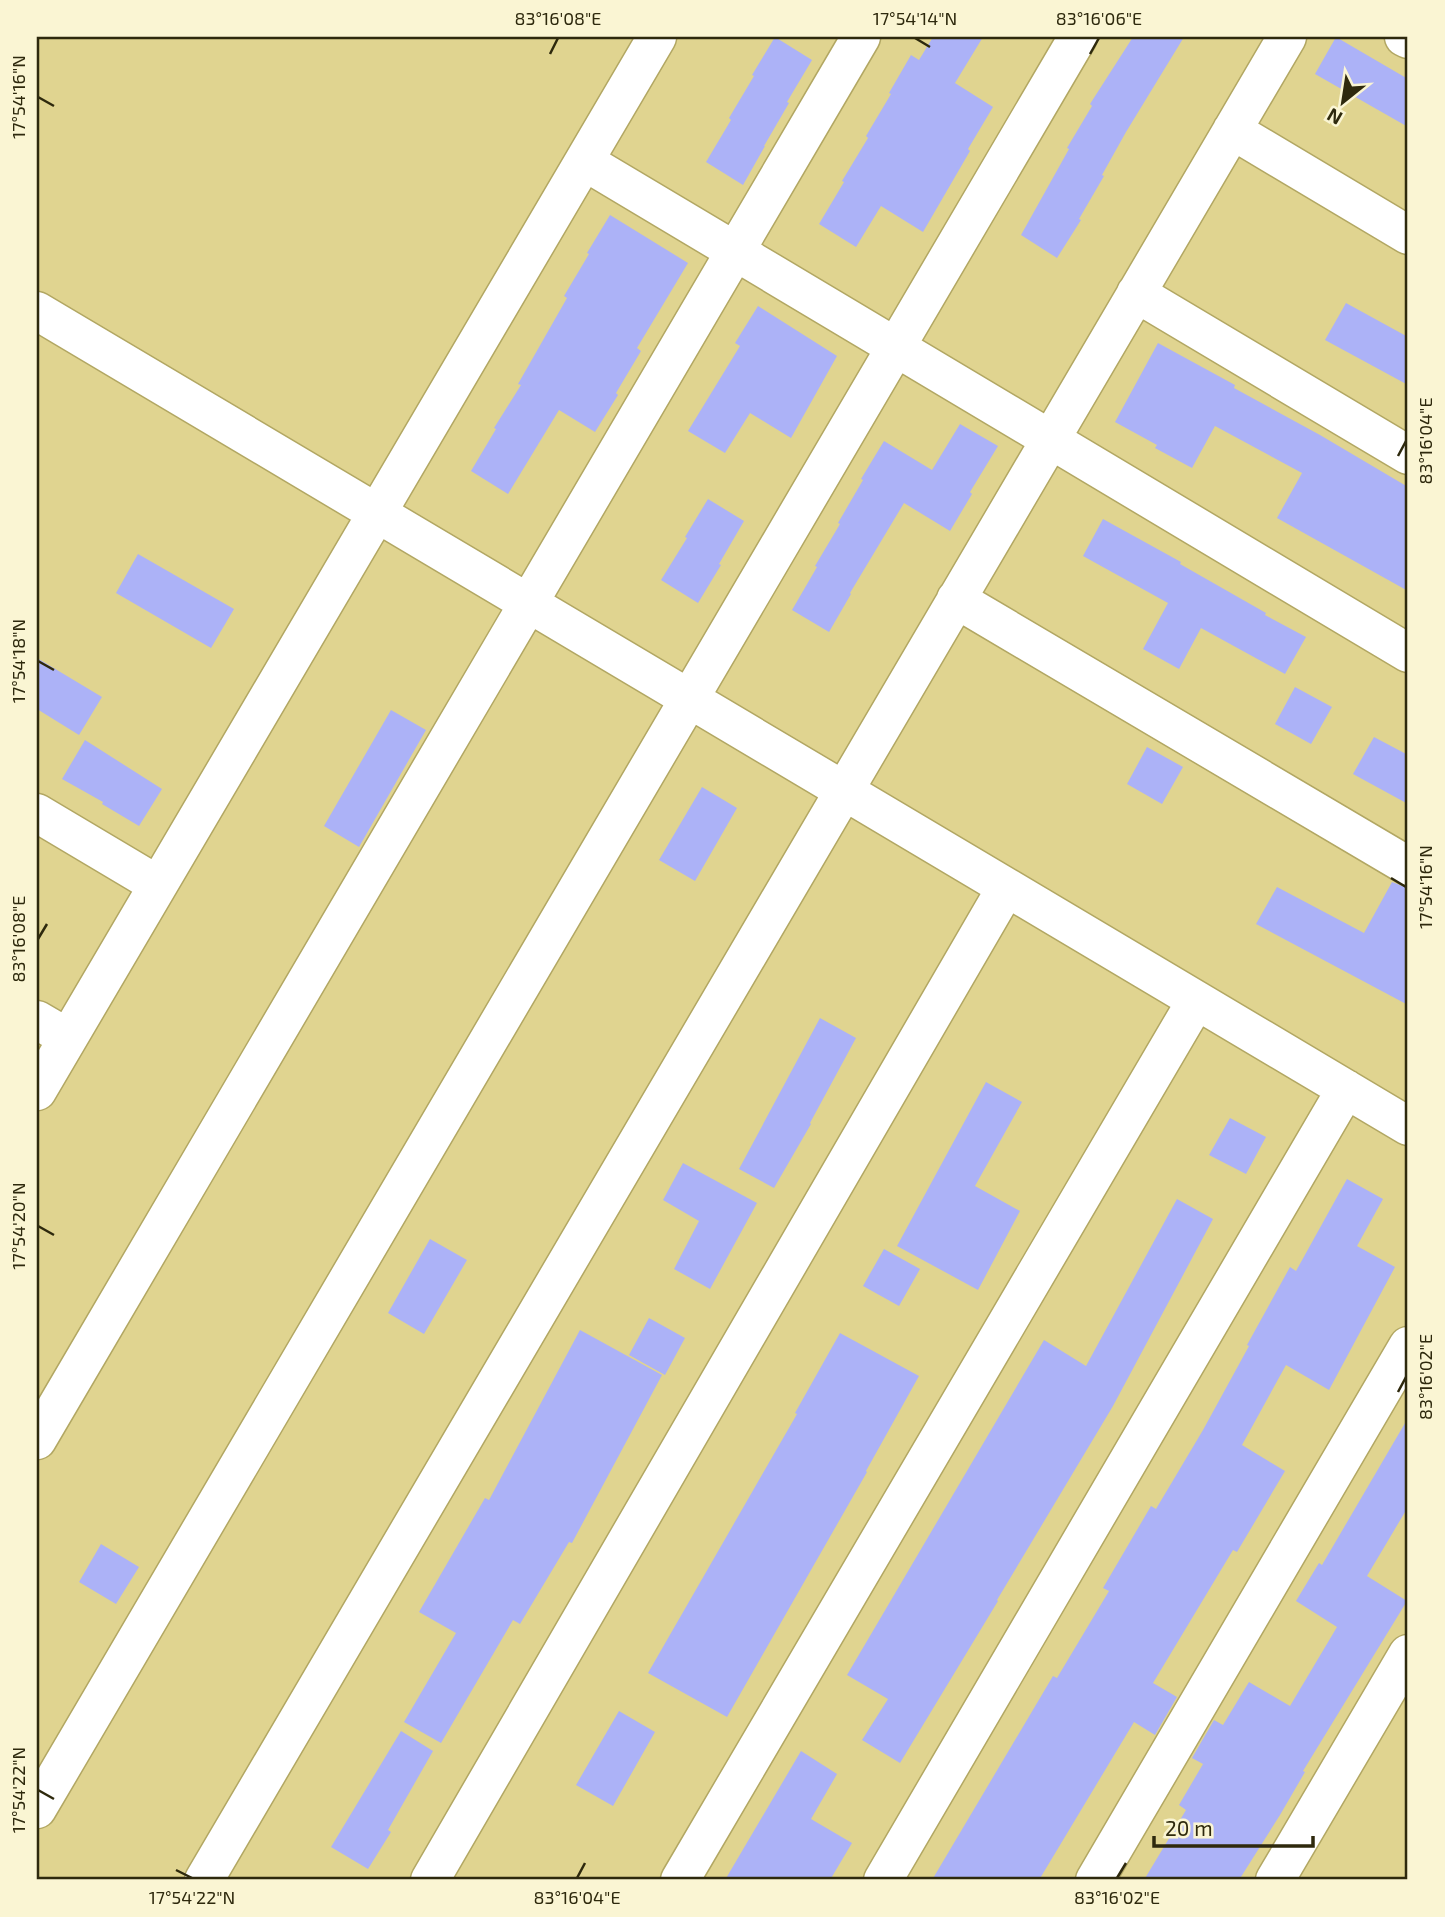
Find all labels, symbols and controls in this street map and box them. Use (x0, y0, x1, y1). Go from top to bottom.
text: 83°16'08"E (515, 7, 601, 29)
text: 17°54'14"N (873, 7, 957, 29)
text: 83°16'06"E (1056, 7, 1142, 29)
text: 17°54'16"N (7, 55, 29, 139)
north arrow (1308, 66, 1378, 136)
text: N (1323, 104, 1346, 131)
text: 83°16'04"E (1414, 398, 1436, 484)
text: 17°54'18"N (7, 619, 29, 703)
text: 17°54'16"N (1414, 845, 1436, 929)
text: 83°16'08"E (7, 896, 29, 982)
text: 17°54'20"N (7, 1182, 29, 1270)
text: 83°16'02"E (1414, 1334, 1436, 1420)
text: 17°54'22"N (7, 1747, 29, 1833)
scale bar (1154, 1805, 1314, 1849)
text: 20 m (1165, 1815, 1213, 1840)
text: 17°54'22"N (149, 1886, 235, 1908)
text: 83°16'04"E (534, 1886, 620, 1908)
text: 83°16'02"E (1074, 1886, 1160, 1908)

